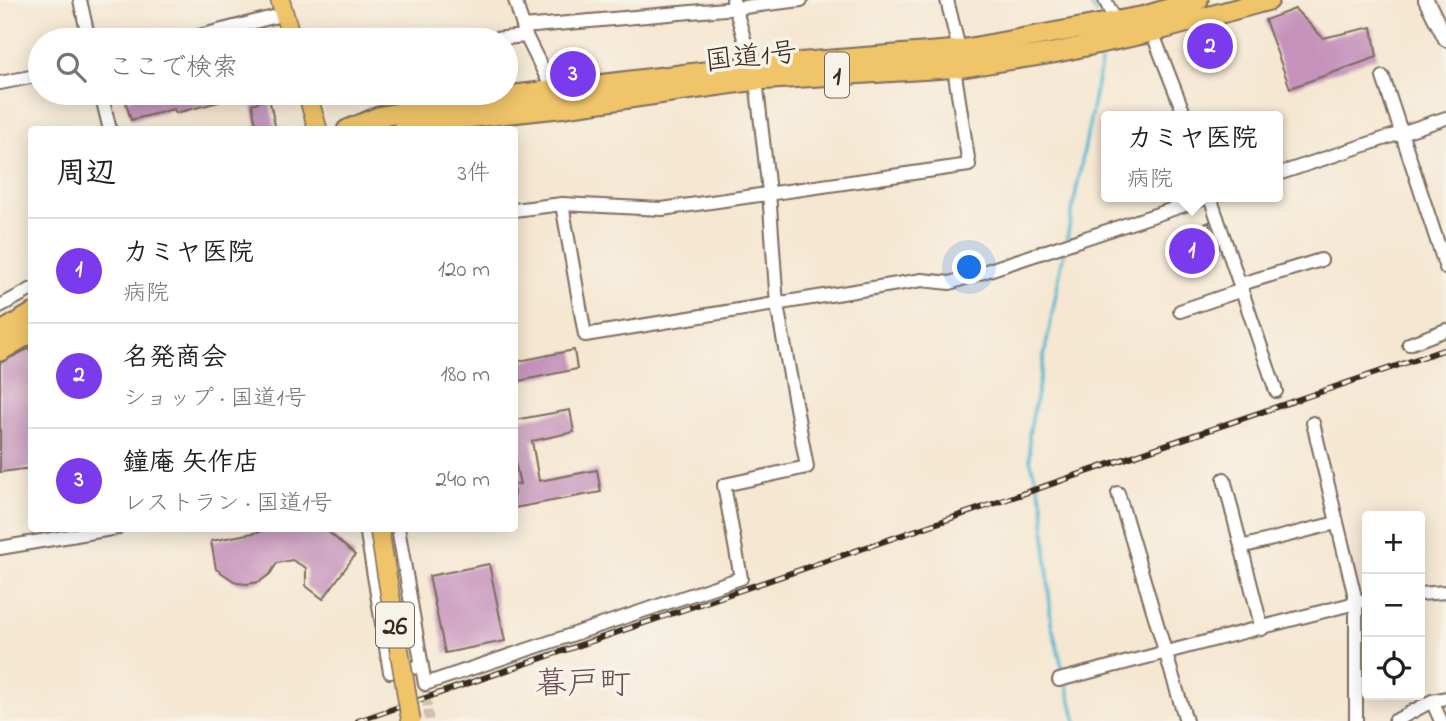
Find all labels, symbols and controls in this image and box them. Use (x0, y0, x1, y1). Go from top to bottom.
pin: 2 (1187, 20, 1233, 72)
search box (28, 28, 518, 105)
street label: 国道1号 (703, 33, 800, 84)
icon: search (52, 48, 90, 86)
pin: 3 (550, 48, 596, 100)
text: ここで検索 (108, 50, 238, 88)
road number: 1 (825, 52, 849, 97)
popup (1101, 111, 1283, 202)
text: カミヤ医院 (1127, 121, 1257, 159)
text: 周辺 (56, 153, 116, 197)
text: 3件 (458, 158, 490, 191)
text: 病院 (1127, 164, 1173, 197)
pin: 1 (1169, 225, 1215, 277)
text: カミヤ医院 (123, 235, 254, 273)
your location (952, 250, 986, 284)
text: 1 (75, 254, 83, 287)
text: 120 m (438, 254, 490, 287)
text: 病院 (123, 278, 169, 311)
text: 名発商会 (123, 340, 227, 378)
text: 2 (73, 359, 85, 392)
text: 180 m (441, 359, 490, 392)
text: ショップ · 国道1号 (123, 383, 307, 416)
text: 鐘庵 矢作店 (123, 445, 260, 483)
text: 3 (74, 464, 84, 497)
text: 240 m (436, 464, 490, 497)
text: レストラン · 国道1号 (123, 488, 333, 521)
map controls (1362, 511, 1425, 700)
button: + (1362, 511, 1425, 574)
button: − (1362, 574, 1425, 637)
road number: 26 (376, 603, 414, 648)
button: locate (1362, 637, 1425, 700)
district label: 暮戸町 (535, 662, 631, 709)

